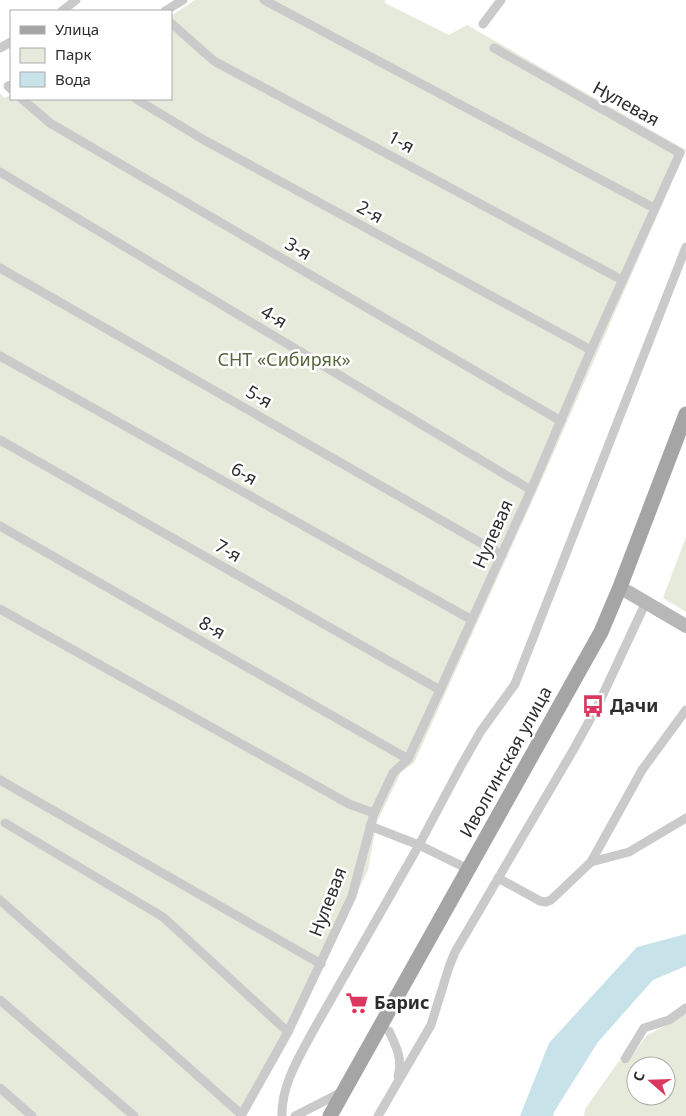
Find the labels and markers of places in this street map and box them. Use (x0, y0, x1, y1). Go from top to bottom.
bus stop icon: Дачи (580, 693, 606, 719)
place label: Дачи (610, 693, 658, 717)
supermarket icon: Барис (344, 990, 370, 1016)
place label: Барис (374, 990, 429, 1014)

